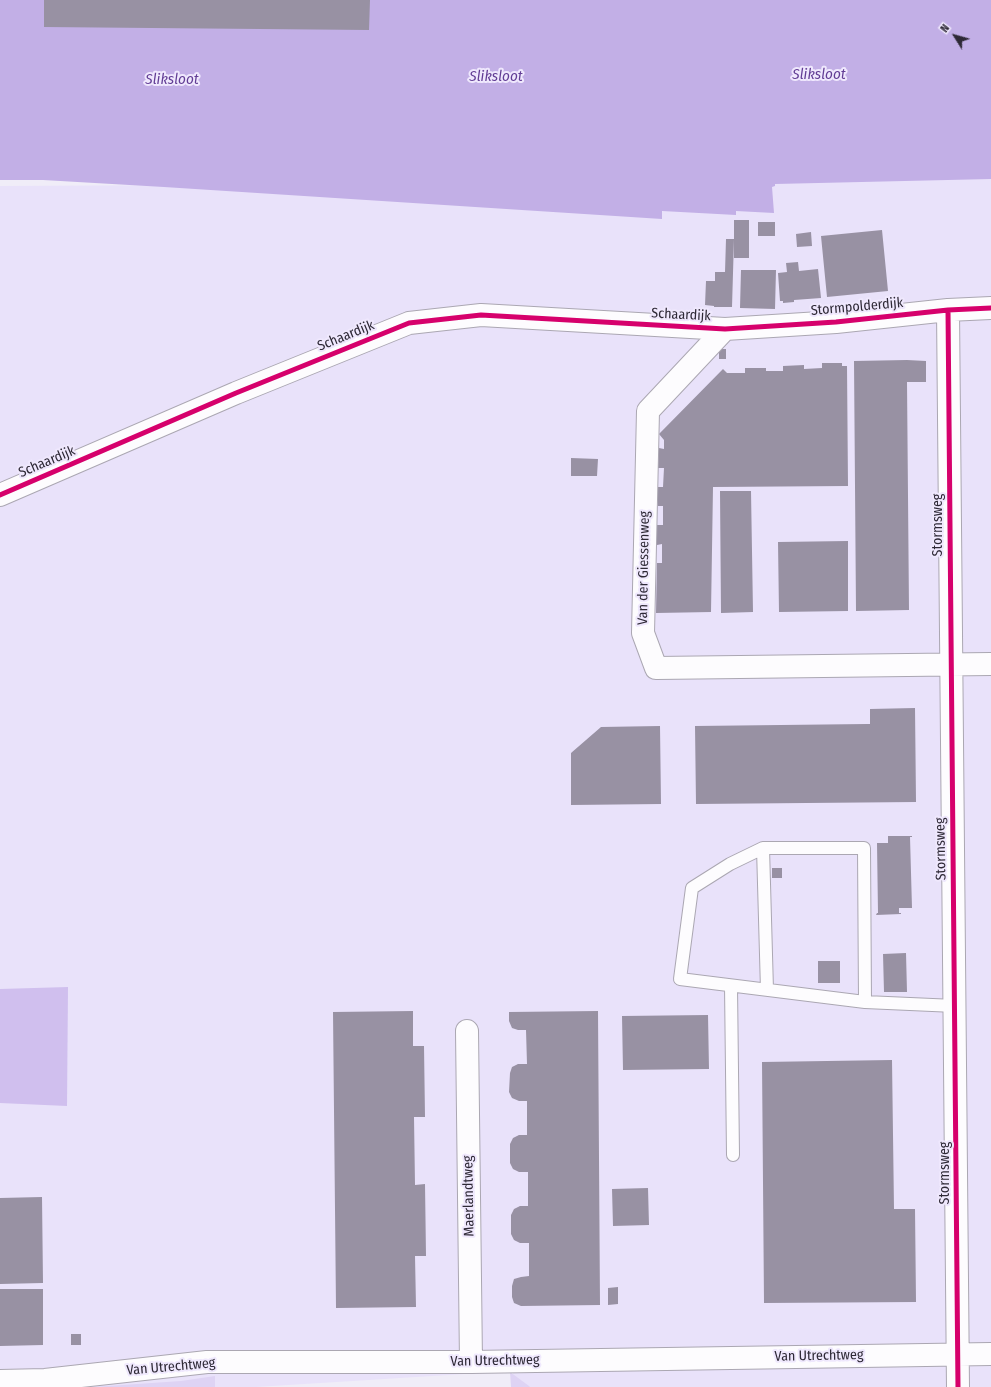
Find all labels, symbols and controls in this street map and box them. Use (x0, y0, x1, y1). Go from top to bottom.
north arrow (935, 16, 975, 56)
text: N (938, 22, 952, 35)
water label: Sliksloot (792, 66, 846, 84)
water label: Sliksloot (469, 68, 523, 86)
water label: Sliksloot (145, 71, 199, 89)
street label: Stormpolderdijk (810, 295, 904, 319)
street label: Schaardijk (651, 305, 711, 325)
street label: Schaardijk (315, 317, 377, 355)
street label: Schaardijk (16, 443, 78, 481)
street label: Stormsweg (930, 494, 946, 556)
street label: Van der Giessenweg (635, 511, 653, 625)
street label: Stormsweg (932, 817, 950, 881)
street label: Stormsweg (937, 1142, 953, 1204)
street label: Maerlandtweg (460, 1155, 478, 1237)
street label: Van Utrechtweg (774, 1347, 864, 1365)
street label: Van Utrechtweg (450, 1352, 540, 1370)
street label: Van Utrechtweg (126, 1355, 216, 1379)

